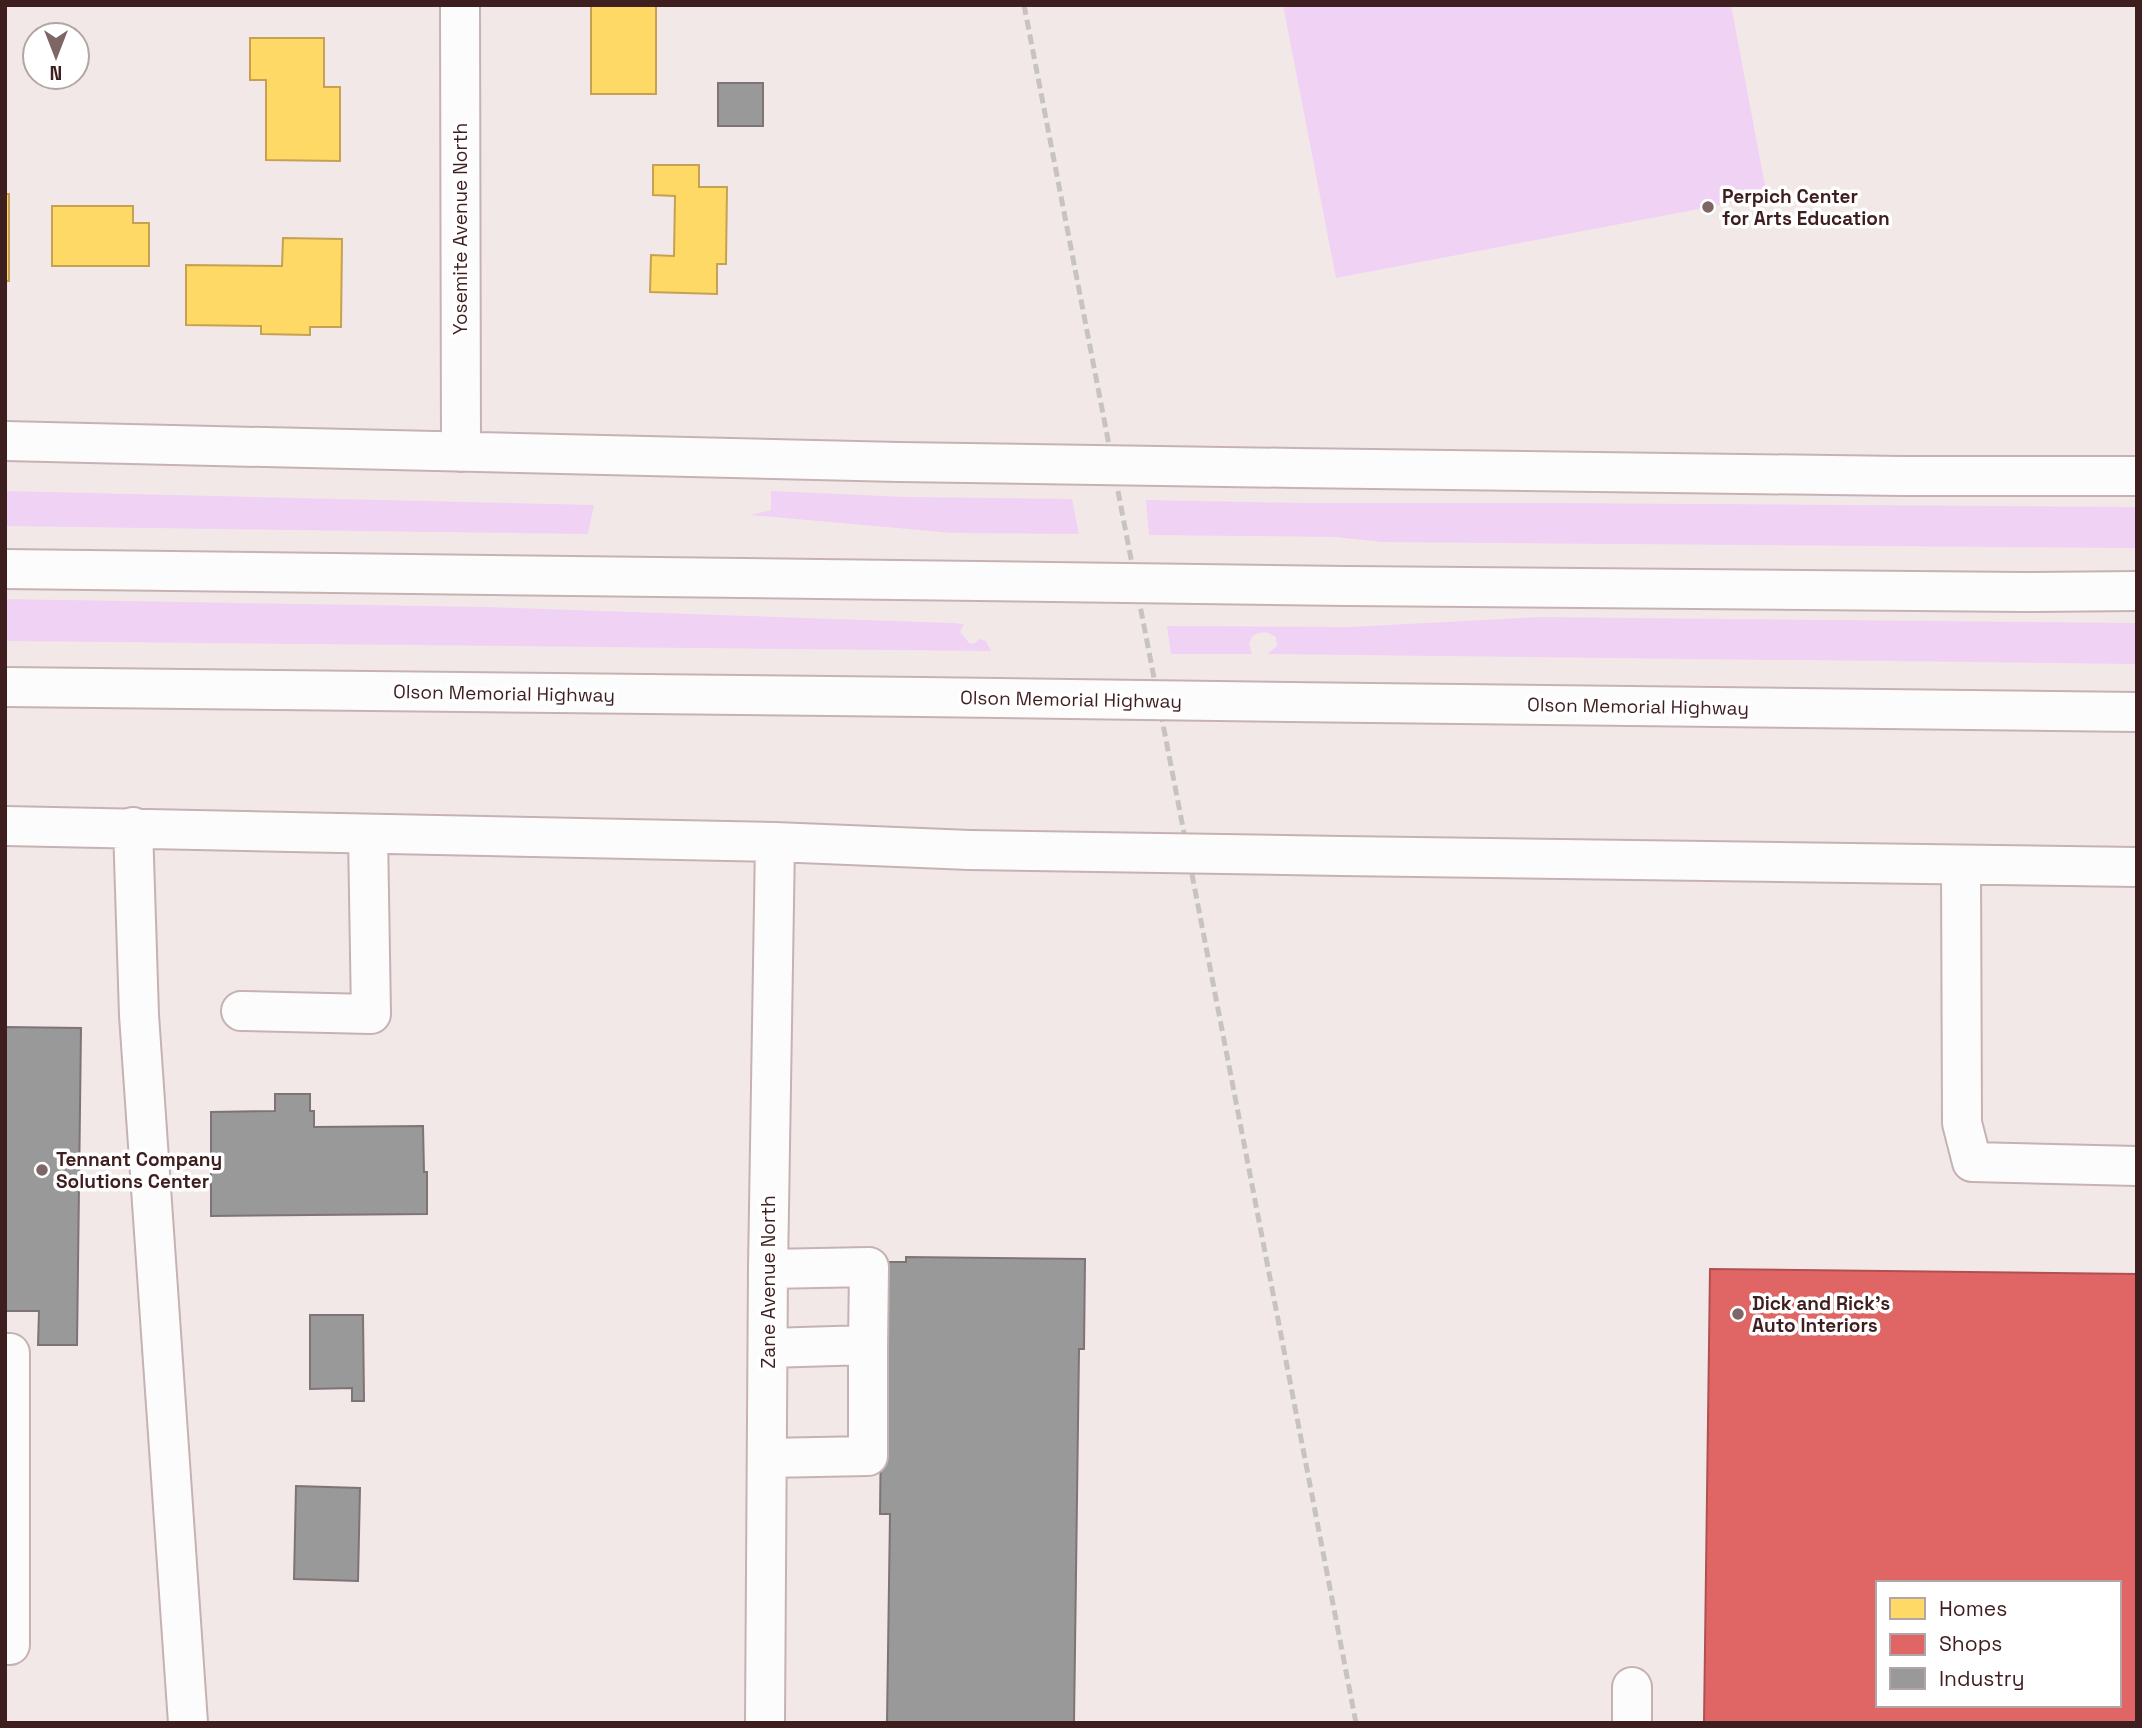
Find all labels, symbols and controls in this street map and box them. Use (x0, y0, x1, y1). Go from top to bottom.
north arrow (21, 21, 91, 91)
text: N (50, 60, 62, 85)
street label: Yosemite Avenue North (448, 123, 473, 335)
place label: Perpich Center for Arts Education (1722, 184, 1890, 231)
marker: Perpich Center for Arts Education (1700, 199, 1716, 215)
street label: Olson Memorial Highway (393, 679, 615, 708)
street label: Olson Memorial Highway (960, 685, 1182, 714)
street label: Olson Memorial Highway (1527, 692, 1749, 721)
place label: Tennant Company Solutions Center (56, 1147, 222, 1194)
marker: Tennant Company Solutions Center (34, 1162, 50, 1178)
street label: Zane Avenue North (756, 1195, 781, 1369)
place label: Dick and Rick's Auto Interiors (1752, 1291, 1890, 1338)
marker: Dick and Rick's Auto Interiors (1730, 1306, 1746, 1322)
legend (1876, 1581, 2121, 1707)
text: Homes (1939, 1595, 2007, 1622)
text: Shops (1939, 1630, 2002, 1657)
text: Industry (1939, 1665, 2025, 1692)

